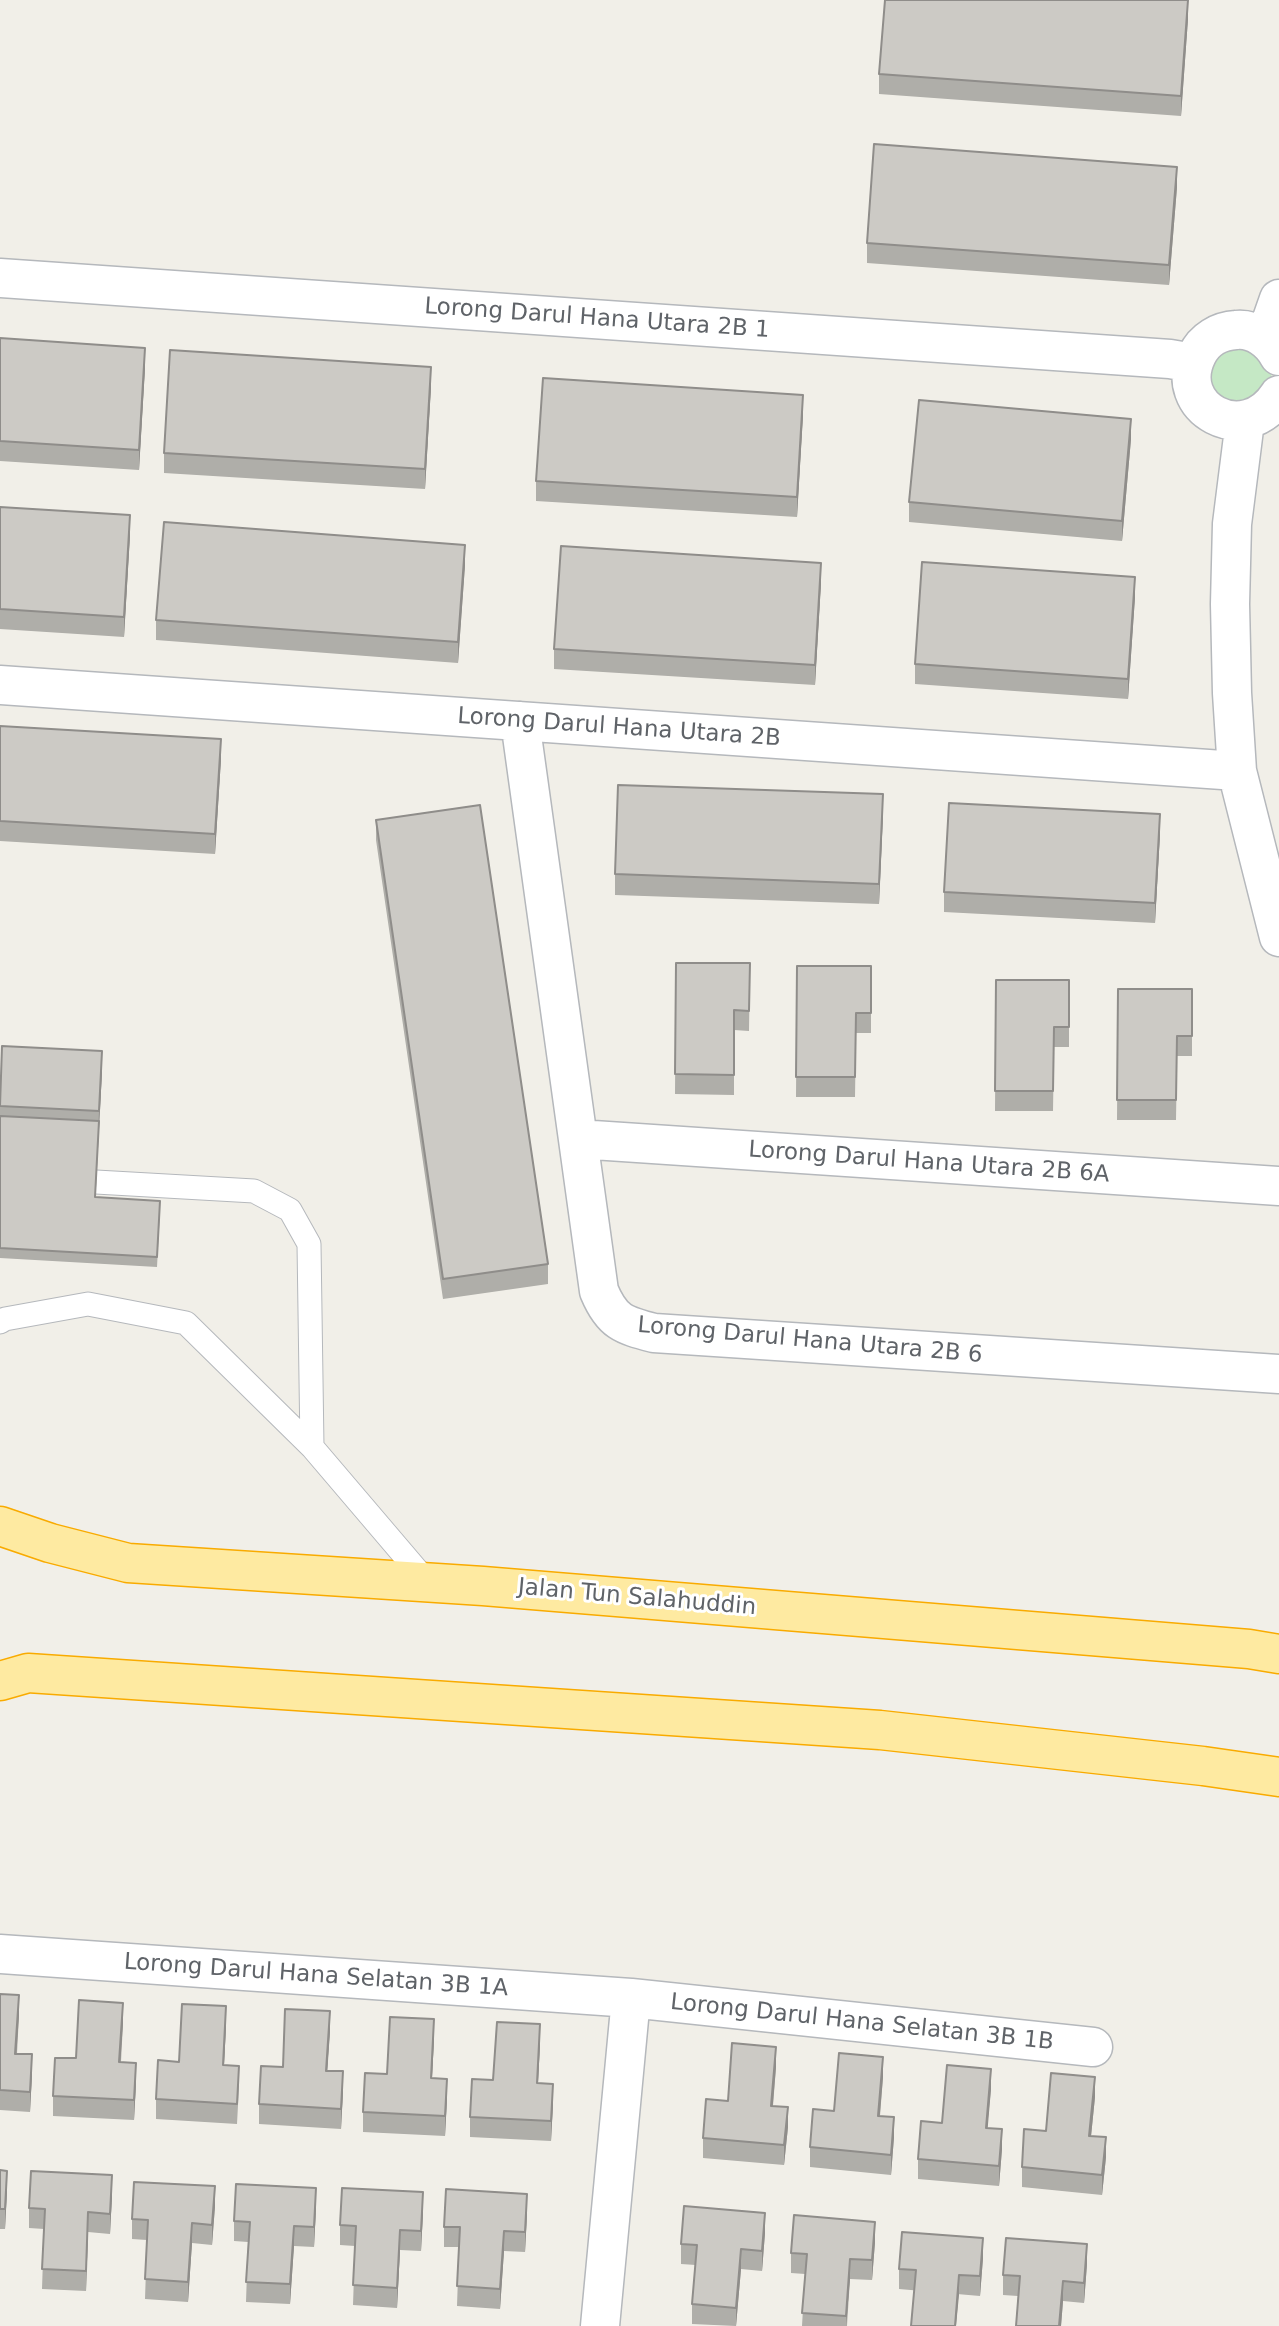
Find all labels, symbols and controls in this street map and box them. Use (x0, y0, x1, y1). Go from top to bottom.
street label: Lorong Darul Hana Utara 2B 1 (423, 293, 771, 345)
street label: Lorong Darul Hana Utara 2B (456, 703, 782, 753)
street label: Lorong Darul Hana Utara 2B 6A (748, 1137, 1110, 1189)
street label: Lorong Darul Hana Utara 2B 6 (636, 1312, 984, 1370)
street label: Jalan Tun Salahuddin (517, 1574, 757, 1622)
street label: Lorong Darul Hana Selatan 3B 1A (123, 1949, 509, 2003)
street label: Lorong Darul Hana Selatan 3B 1B (669, 1989, 1055, 2057)

